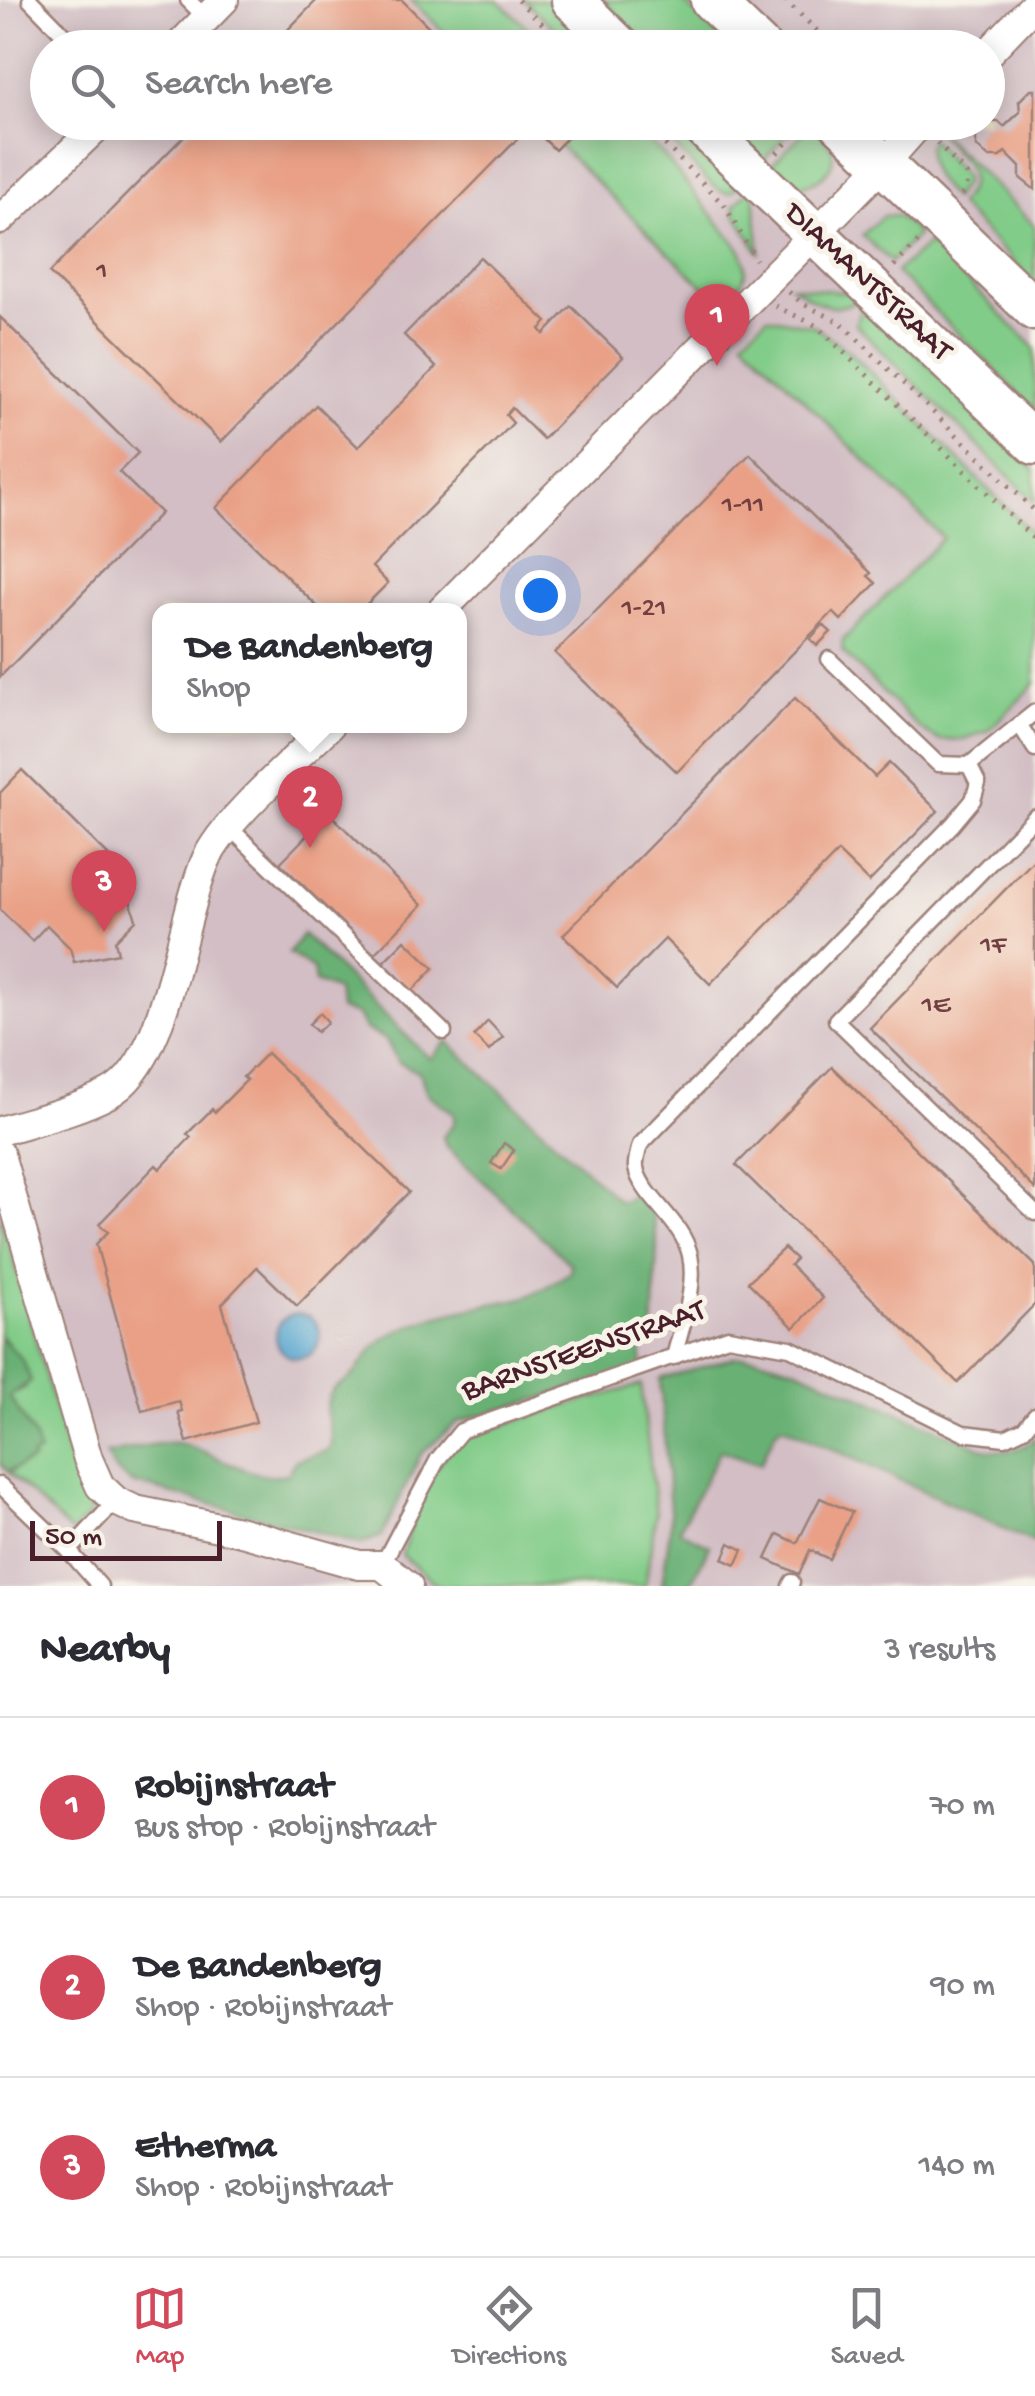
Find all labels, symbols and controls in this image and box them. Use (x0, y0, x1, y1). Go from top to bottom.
search box (30, 30, 1005, 140)
icon: search (65, 58, 120, 113)
text: Search here (145, 63, 332, 107)
street label: DIAMANTSTRAAT (774, 194, 960, 372)
house number: 1 (95, 256, 108, 289)
pin: 1 (684, 284, 750, 366)
house number: 1-11 (721, 490, 764, 523)
your location (515, 570, 566, 621)
house number: 1-21 (620, 593, 667, 626)
popup (152, 603, 467, 733)
text: De Bandenberg (186, 627, 433, 671)
text: Shop (186, 671, 251, 709)
pin: 2 (278, 766, 342, 848)
pin: 3 (72, 850, 136, 932)
house number: 1F (979, 930, 1007, 963)
house number: 1E (921, 990, 952, 1023)
street label: BARNSTEENSTRAAT (456, 1292, 712, 1412)
scale bar (30, 1516, 222, 1560)
text: 50 m (45, 1522, 102, 1555)
text: Nearby (40, 1627, 170, 1676)
text: 3 results (884, 1632, 995, 1670)
text: Robijnstraat (135, 1766, 333, 1810)
text: 1 (66, 1788, 79, 1826)
text: 70 m (930, 1788, 995, 1826)
text: Bus stop · Robijnstraat (135, 1810, 435, 1848)
text: De Bandenberg (135, 1946, 382, 1990)
text: 2 (65, 1968, 80, 2006)
text: 90 m (931, 1968, 995, 2006)
text: Shop · Robijnstraat (135, 1990, 391, 2028)
text: Etherma (135, 2126, 276, 2170)
text: 3 (64, 2148, 81, 2186)
text: 140 m (918, 2148, 995, 2186)
text: Shop · Robijnstraat (135, 2170, 391, 2208)
tab: Map (132, 2281, 187, 2374)
tab: Directions (452, 2281, 566, 2374)
tab: Saved (831, 2281, 903, 2374)

